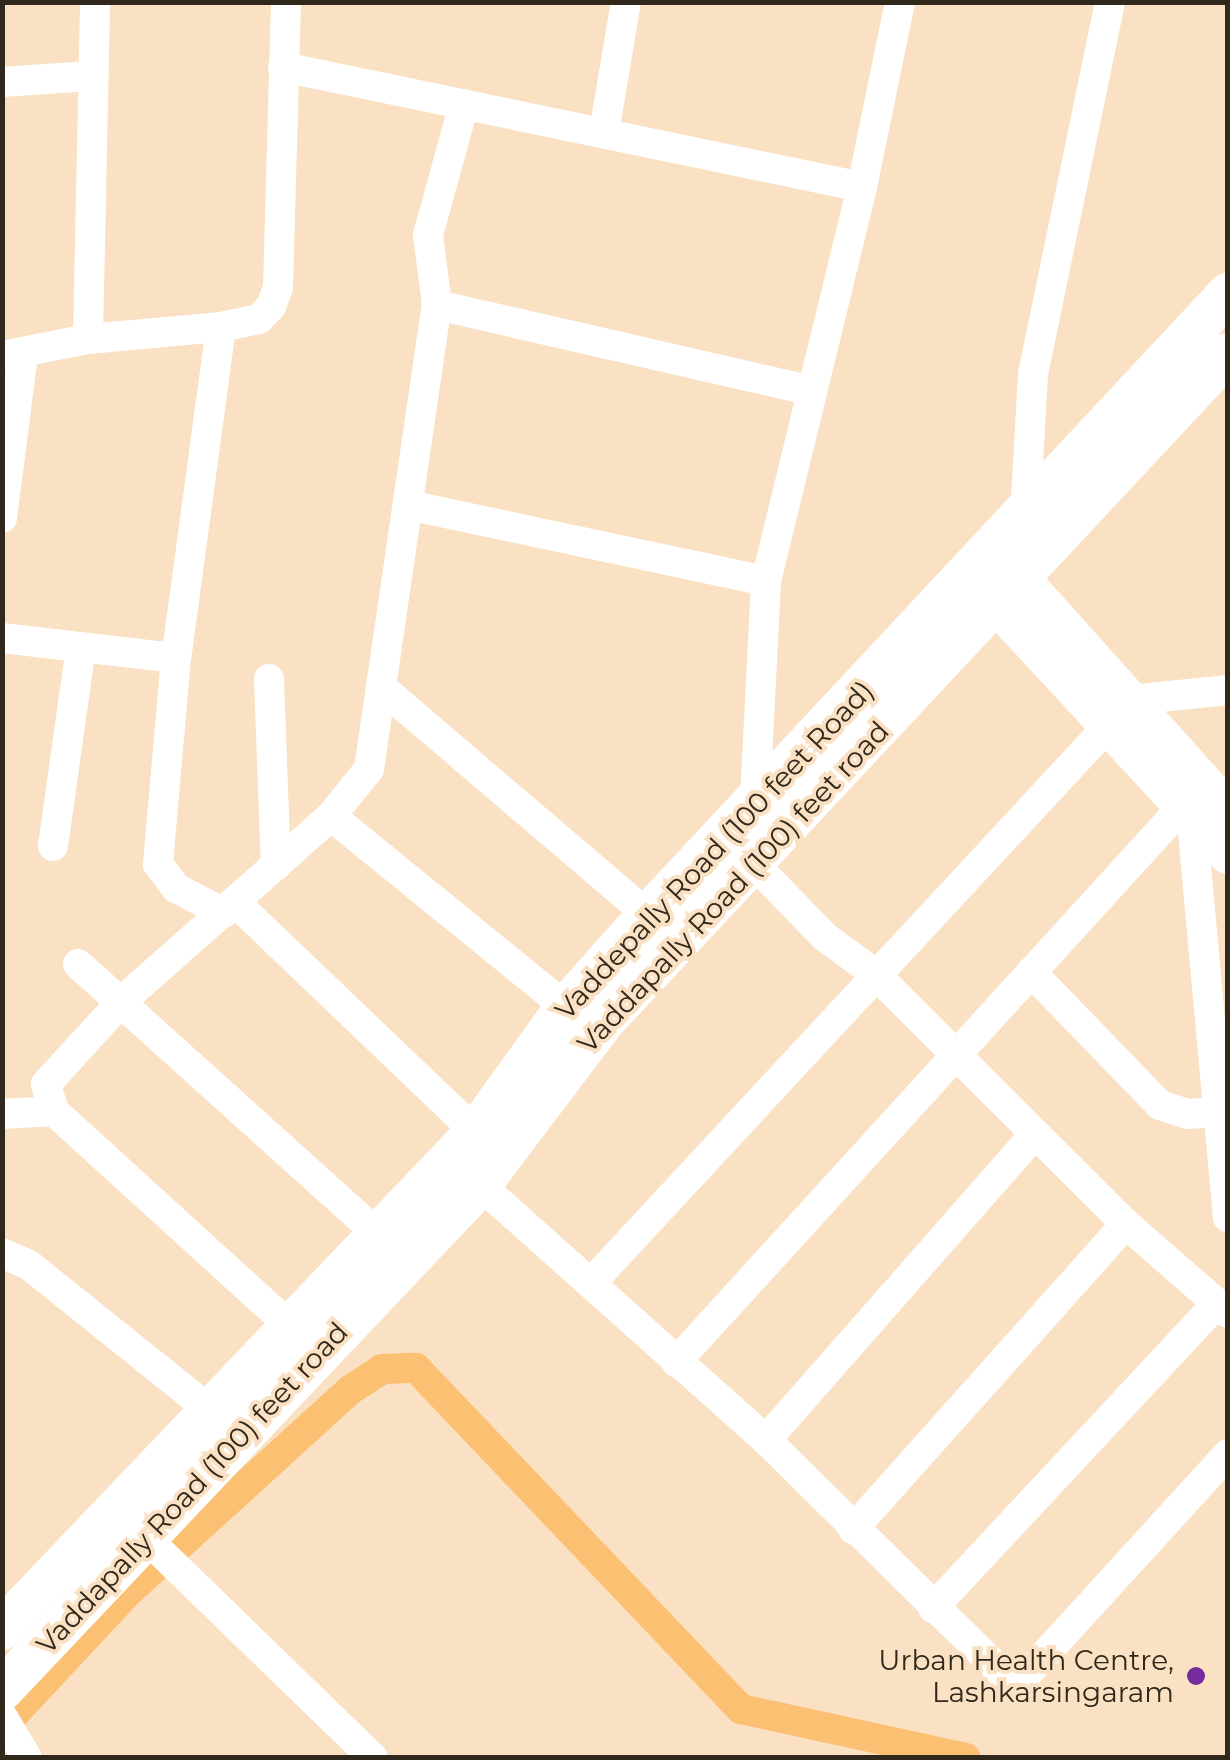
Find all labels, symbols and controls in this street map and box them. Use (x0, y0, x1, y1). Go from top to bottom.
street label: Vaddepally Road (100 feet Road) (548, 674, 880, 1026)
street label: Vaddapally Road (100) feet road (570, 714, 896, 1060)
street label: Vaddapally Road (100) feet road (29, 1315, 355, 1661)
place label: Urban Health Centre, Lashkarsingaram (878, 1643, 1174, 1709)
marker: Urban Health Centre, Lashkarsingaram (1183, 1663, 1209, 1689)

